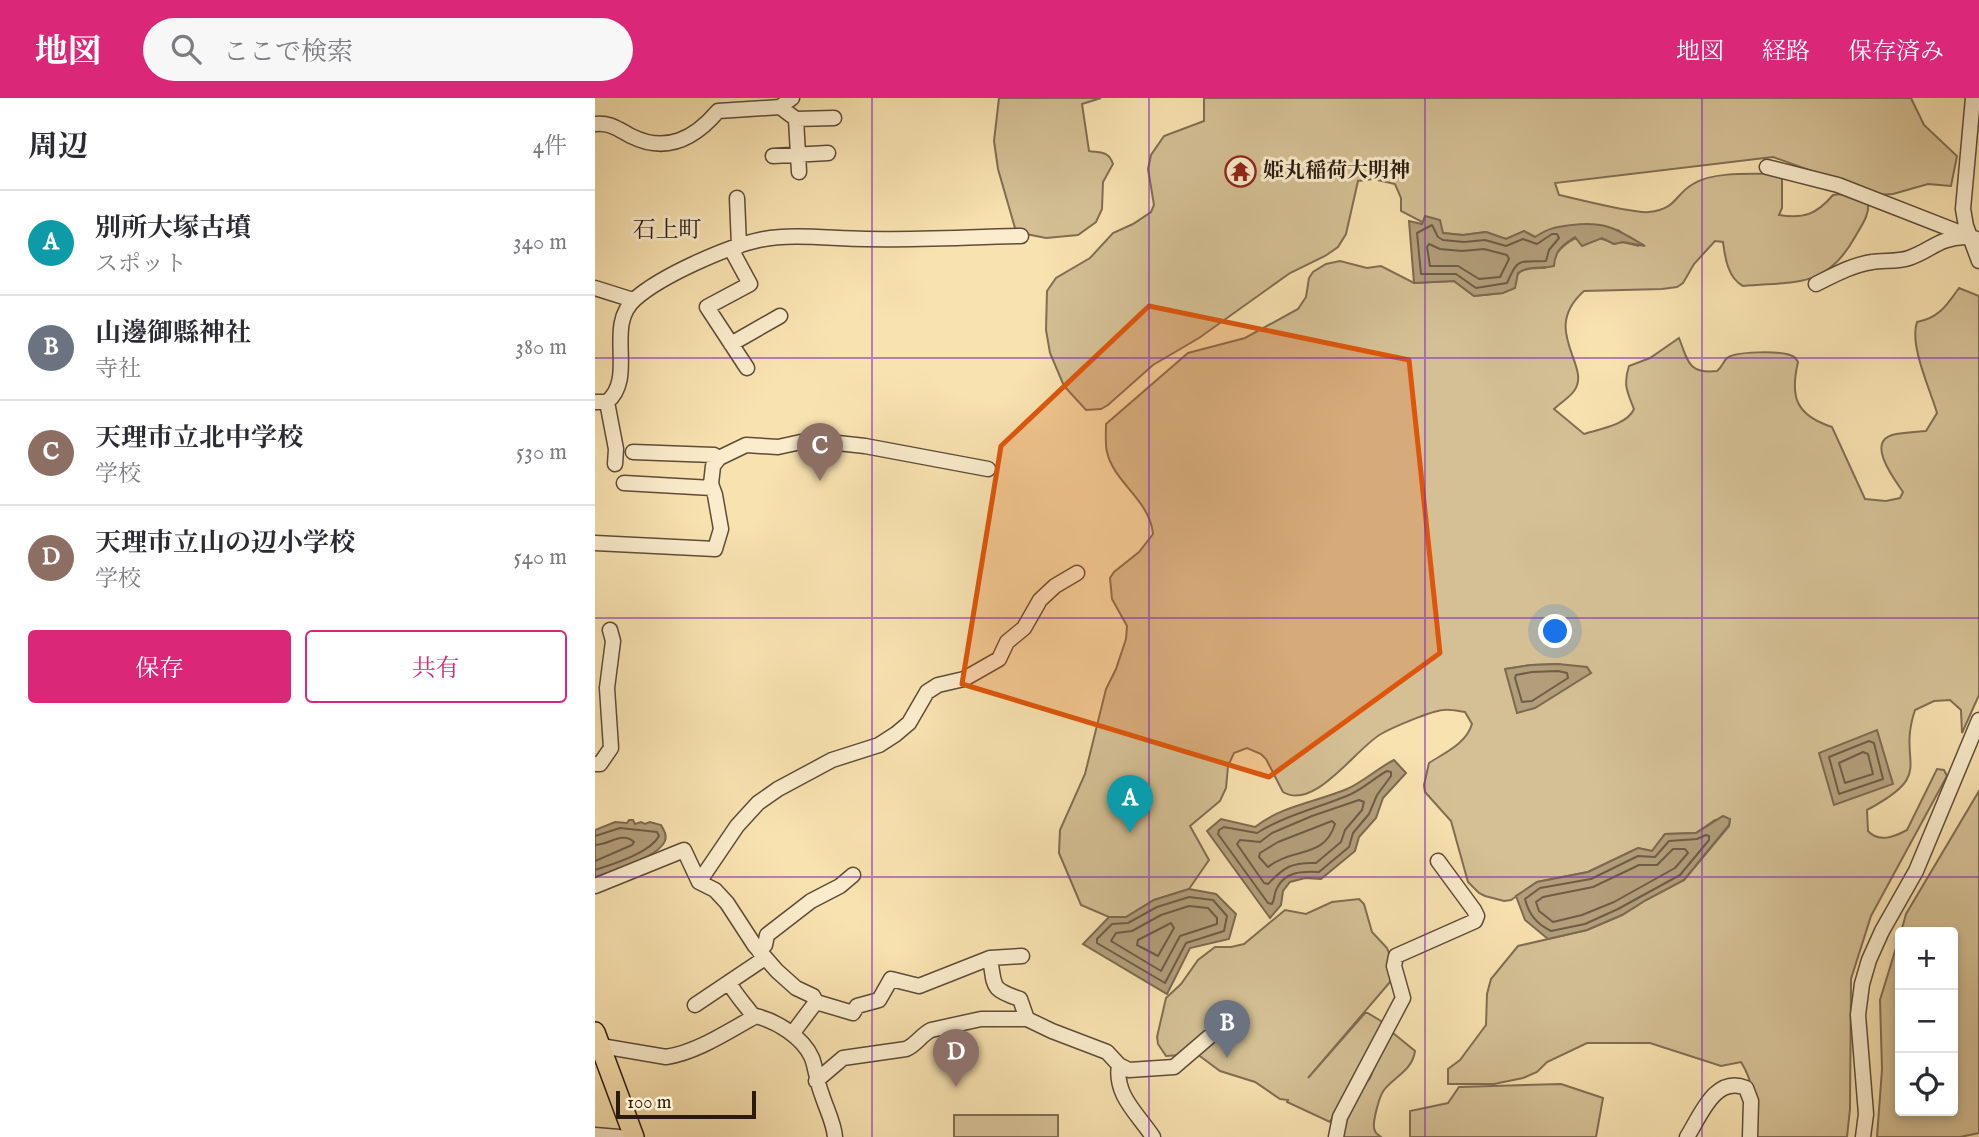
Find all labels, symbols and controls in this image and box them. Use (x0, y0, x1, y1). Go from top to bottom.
search box (143, 18, 633, 81)
icon: search (167, 30, 205, 68)
text: 地図 (35, 32, 101, 74)
text: ここで検索 (223, 36, 353, 69)
text: 地図 (1676, 37, 1724, 68)
text: 経路 (1762, 37, 1810, 68)
text: 保存済み (1848, 37, 1944, 68)
text: 周辺 (28, 129, 88, 167)
text: 4件 (533, 132, 567, 161)
temple icon: 姫丸稲荷大明神 (1223, 154, 1257, 188)
place label: 姫丸稲荷大明神 (1263, 158, 1410, 185)
text: 別所大塚古墳 (95, 212, 251, 245)
district label: 石上町 (633, 216, 702, 245)
text: A (43, 228, 59, 257)
text: 340 m (513, 228, 567, 257)
text: スポット (95, 250, 187, 279)
text: 山邊御縣神社 (95, 317, 251, 350)
text: B (43, 333, 59, 362)
text: 380 m (515, 333, 567, 362)
text: 寺社 (95, 355, 141, 384)
text: 天理市立北中学校 (95, 422, 303, 455)
pin: C (797, 423, 843, 481)
text: C (43, 438, 59, 467)
text: 530 m (516, 438, 567, 467)
text: 学校 (95, 460, 141, 489)
text: 天理市立山の辺小学校 (95, 527, 355, 560)
text: D (42, 543, 60, 572)
text: 540 m (513, 543, 567, 572)
text: 学校 (95, 565, 141, 594)
your location (1538, 614, 1572, 648)
button: 保存 (28, 630, 291, 703)
button: 共有 (305, 630, 567, 703)
pin: A (1107, 775, 1153, 833)
map controls (1895, 927, 1958, 1116)
button: + (1895, 927, 1958, 990)
button: − (1895, 990, 1958, 1053)
pin: B (1204, 1000, 1250, 1058)
pin: D (933, 1029, 979, 1087)
button: locate (1895, 1053, 1958, 1116)
scale bar (616, 1088, 756, 1120)
text: 100 m (627, 1091, 671, 1115)

